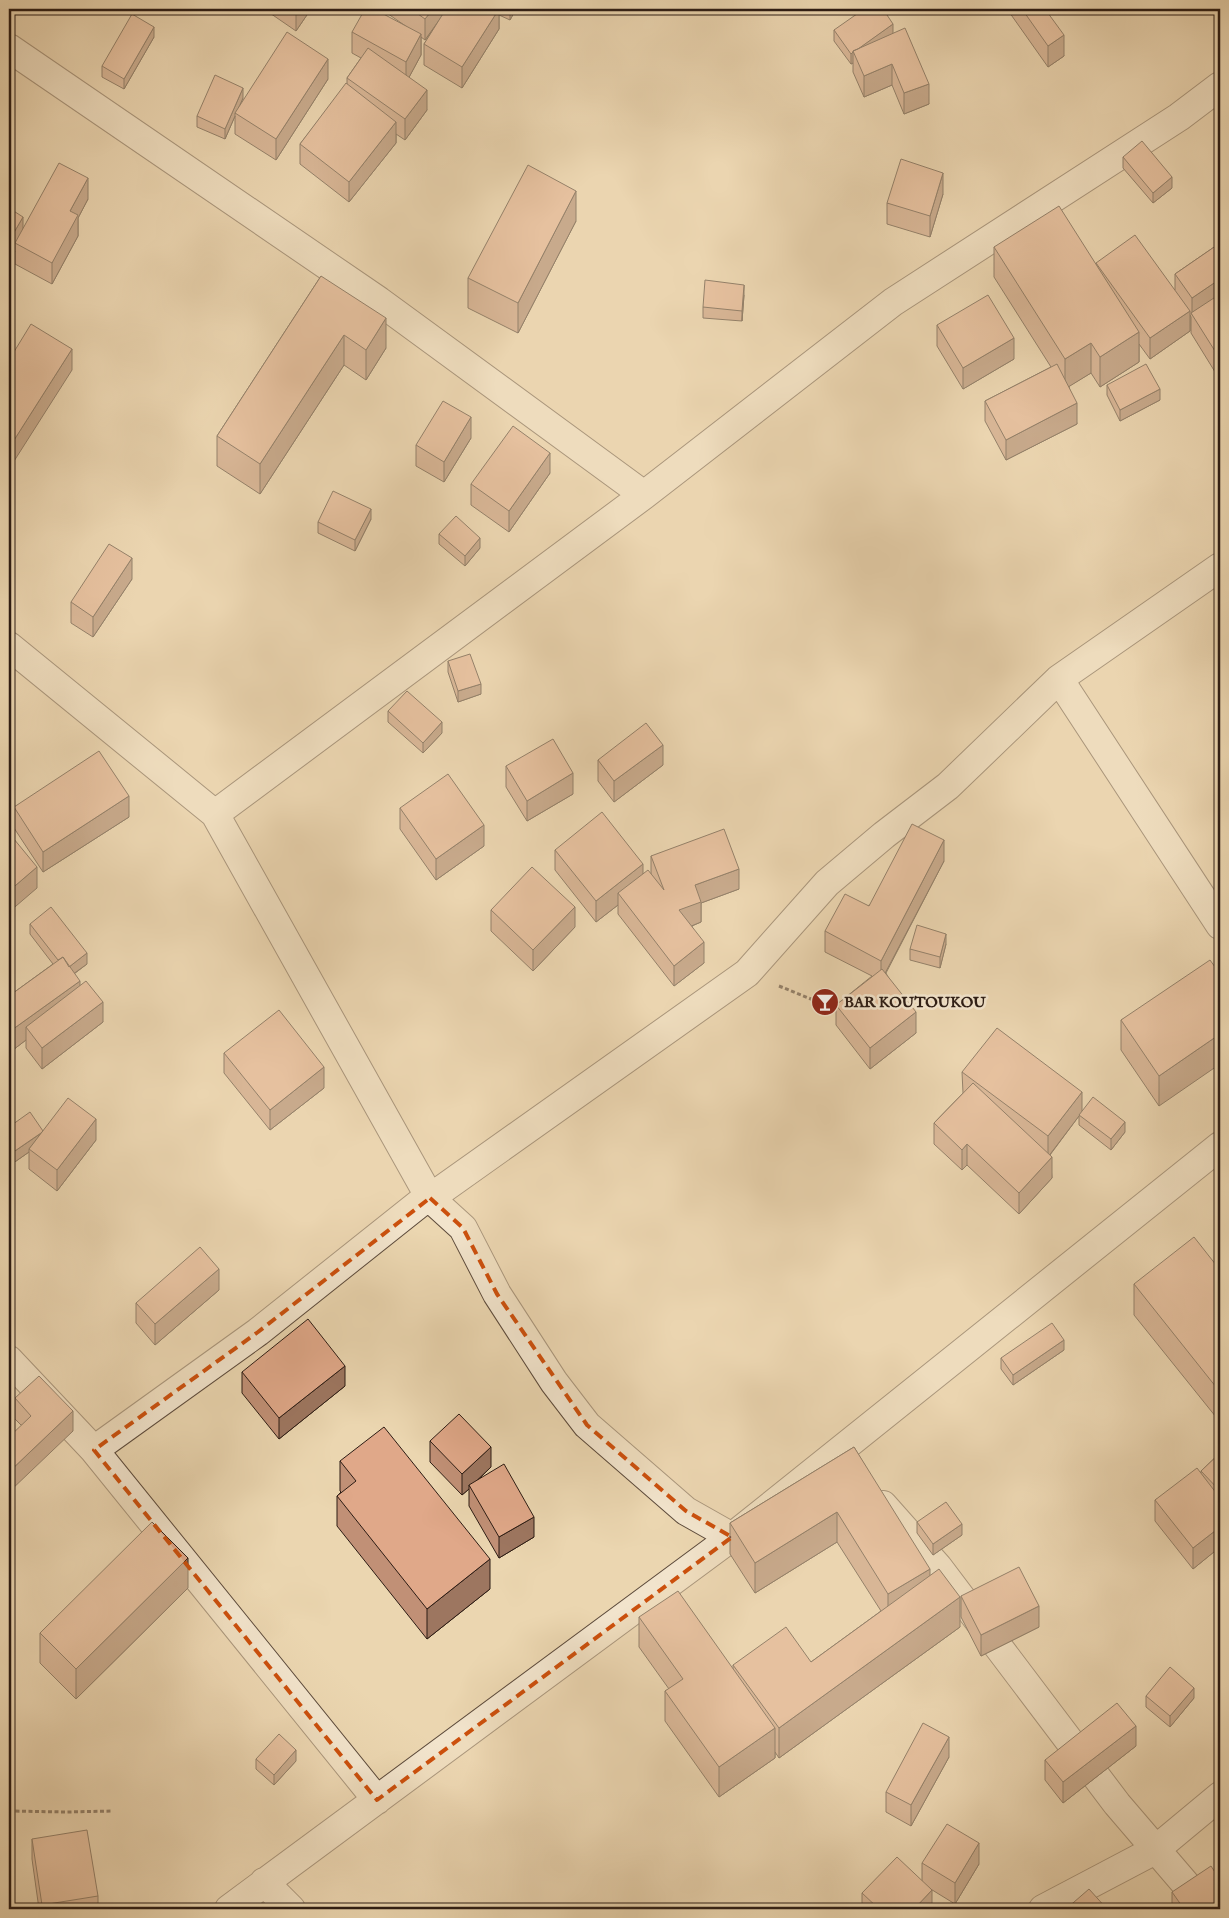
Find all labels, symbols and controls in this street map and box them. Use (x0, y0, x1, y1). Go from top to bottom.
bar icon: BAR KOUTOUKOU (810, 987, 840, 1017)
place label: BAR KOUTOUKOU (844, 993, 987, 1012)

